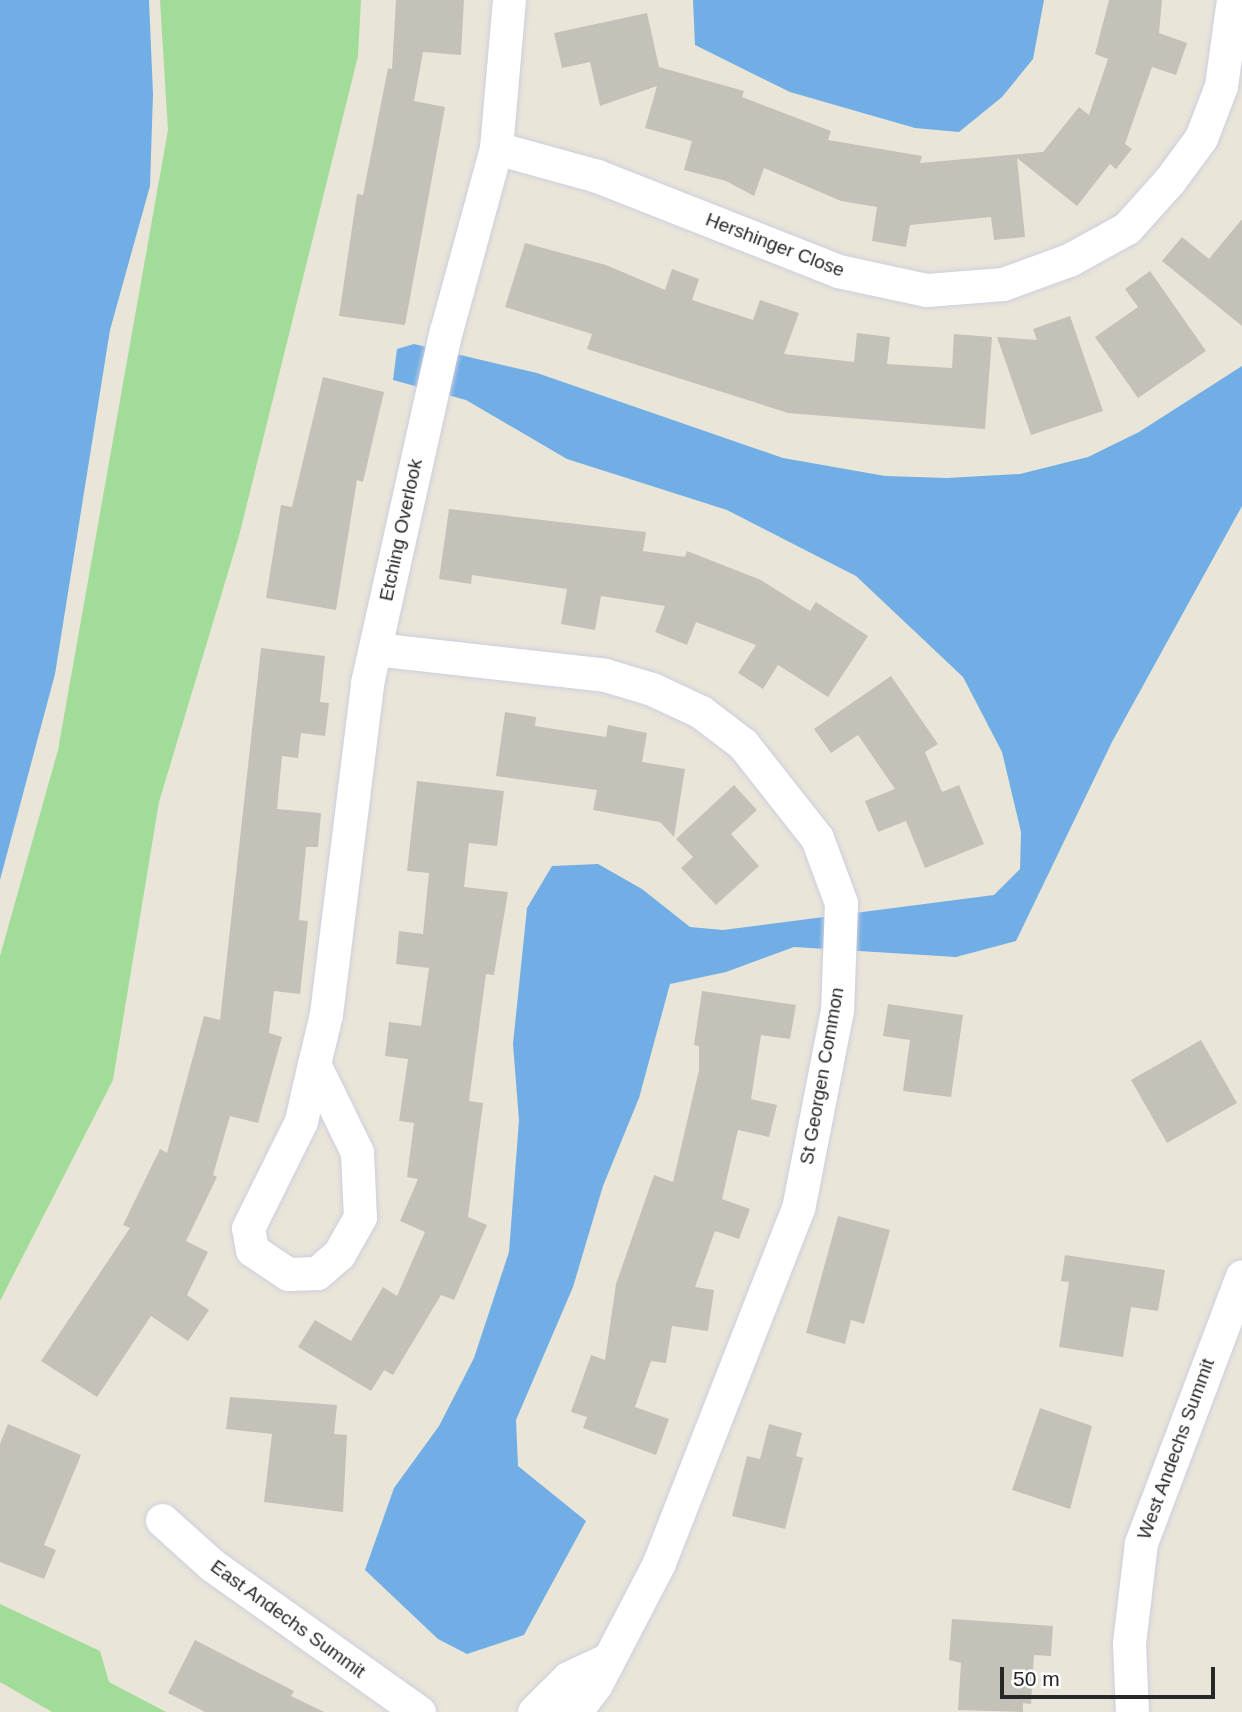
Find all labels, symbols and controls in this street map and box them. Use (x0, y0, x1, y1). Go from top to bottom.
street label: Hershinger Close (702, 208, 848, 282)
street label: Etching Overlook (375, 457, 427, 603)
street label: St Georgen Common (795, 986, 849, 1166)
street label: West Andechs Summit (1132, 1355, 1220, 1543)
street label: East Andechs Summit (206, 1555, 370, 1683)
scale bar (1004, 1652, 1219, 1696)
text: 50 m (1013, 1667, 1060, 1690)

